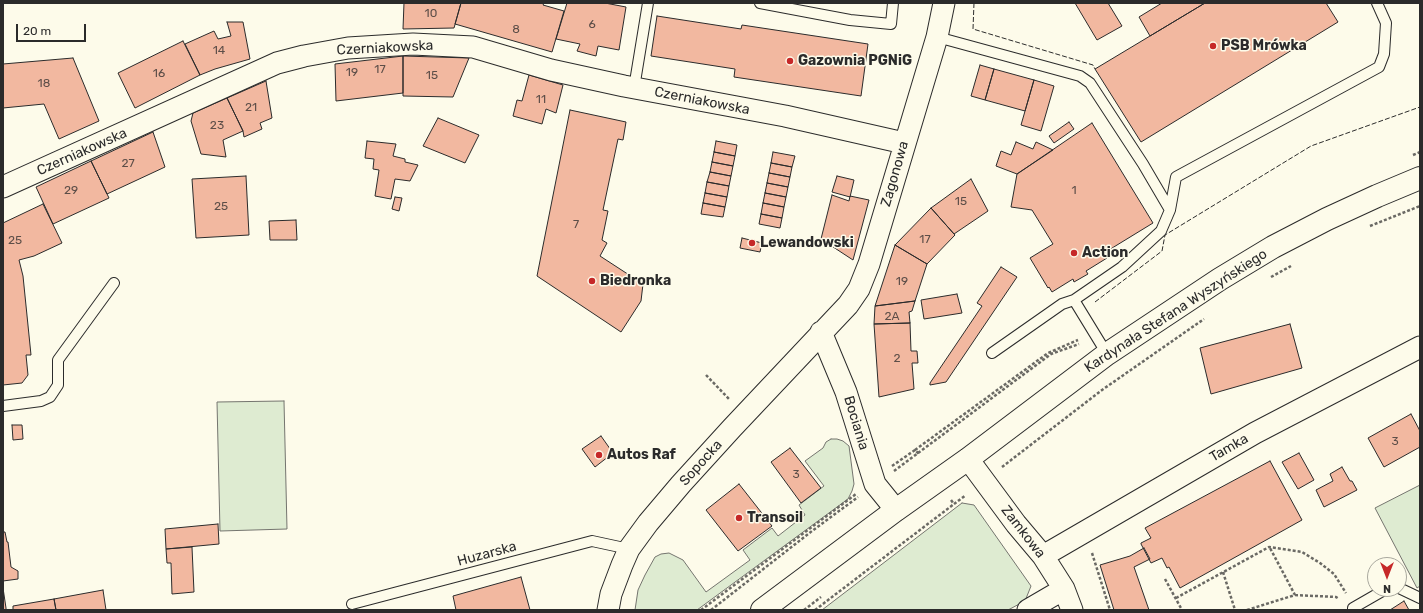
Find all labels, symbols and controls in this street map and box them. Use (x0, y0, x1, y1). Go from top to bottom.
house number: 10 (425, 7, 437, 21)
scale bar (18, 16, 88, 42)
house number: 6 (588, 18, 596, 32)
house number: 8 (512, 23, 520, 37)
text: 20 m (23, 24, 51, 38)
street label: Czerniakowska (336, 37, 434, 59)
place label: PSB Mrówka (1221, 38, 1307, 54)
marker: PSB Mrówka (1208, 41, 1218, 51)
house number: 14 (213, 44, 225, 58)
place label: Gazownia PGNiG (798, 53, 912, 69)
marker: Gazownia PGNiG (785, 56, 795, 66)
house number: 17 (374, 63, 386, 77)
house number: 19 (346, 66, 358, 80)
house number: 16 (153, 67, 165, 81)
house number: 15 (426, 69, 438, 83)
house number: 18 (38, 77, 50, 91)
street label: Czerniakowska (653, 84, 751, 118)
house number: 11 (536, 93, 546, 107)
house number: 21 (245, 101, 257, 115)
house number: 23 (210, 119, 224, 133)
street label: Czerniakowska (34, 125, 130, 179)
street label: Zagonowa (878, 139, 912, 209)
house number: 27 (121, 157, 135, 171)
house number: 29 (64, 184, 78, 198)
house number: 1 (1071, 184, 1077, 198)
house number: 15 (955, 195, 967, 209)
house number: 25 (214, 200, 228, 214)
house number: 7 (573, 218, 579, 232)
house number: 17 (919, 233, 931, 247)
house number: 25 (8, 234, 22, 248)
place label: Lewandowski (760, 235, 854, 251)
marker: Lewandowski (747, 238, 757, 248)
place label: Action (1082, 245, 1128, 261)
street label: Kardynała Stefana Wyszyńskiego (1082, 246, 1270, 376)
marker: Action (1069, 248, 1079, 258)
place label: Biedronka (600, 273, 671, 289)
house number: 19 (896, 275, 908, 289)
marker: Biedronka (587, 276, 597, 286)
house number: 2A (884, 310, 900, 324)
house number: 2 (893, 352, 901, 366)
street label: Bociania (840, 394, 872, 452)
street label: Tamka (1207, 430, 1251, 466)
house number: 3 (1391, 435, 1399, 449)
street label: Sopocka (676, 437, 726, 489)
place label: Autos Raf (607, 447, 676, 463)
marker: Autos Raf (594, 450, 604, 460)
house number: 3 (792, 468, 800, 482)
street label: Zamkowa (997, 502, 1049, 562)
place label: Transoil (747, 510, 803, 526)
marker: Transoil (734, 513, 744, 523)
street label: Huzarska (456, 538, 518, 570)
north arrow (1367, 557, 1407, 597)
text: N (1383, 582, 1391, 595)

